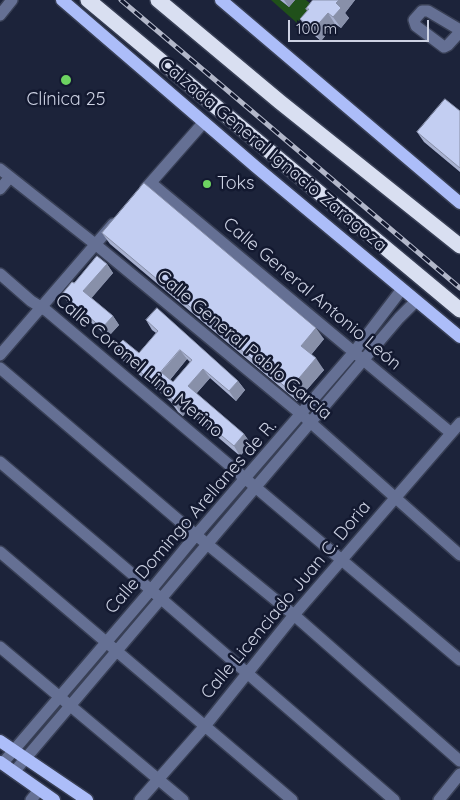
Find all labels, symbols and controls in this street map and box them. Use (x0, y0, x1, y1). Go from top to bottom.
scale bar (290, 10, 431, 42)
text: 100 m (296, 19, 337, 38)
street label: Calzada General Ignacio Zaragoza (155, 53, 391, 257)
marker: Clínica 25 (59, 73, 73, 87)
place label: Clínica 25 (27, 89, 105, 111)
place label: Toks (217, 173, 255, 195)
marker: Toks (201, 178, 213, 190)
street label: Calle General Antonio León (219, 213, 405, 375)
street label: Calle General Pablo García (152, 265, 336, 425)
street label: Calle Coronel Lino Merino (51, 290, 227, 442)
street label: Calle Domingo Arellanes de R. (101, 416, 281, 618)
street label: Calle Licenciado Juan C. Doria (197, 496, 375, 704)

